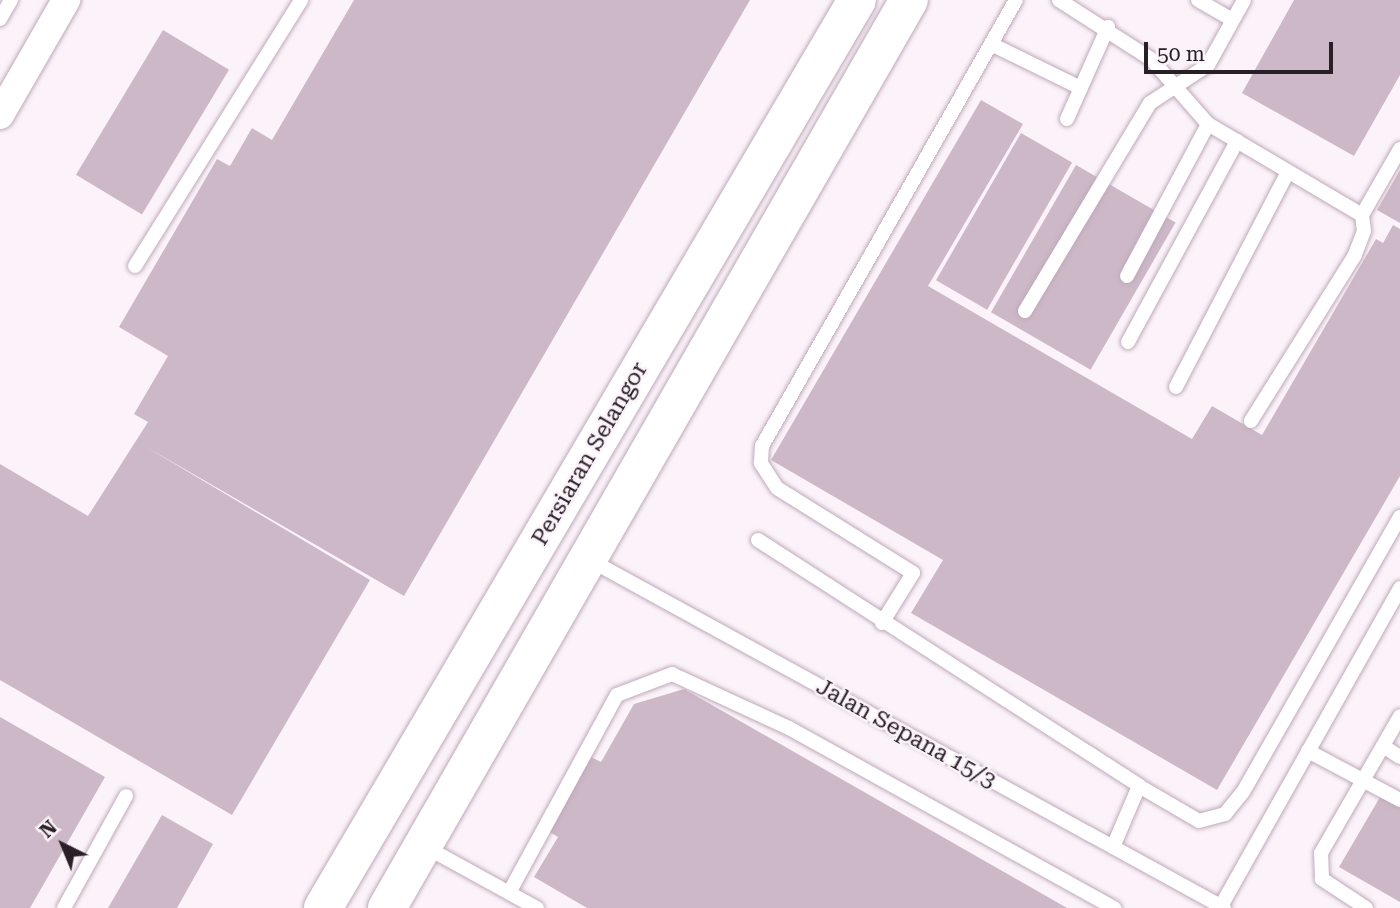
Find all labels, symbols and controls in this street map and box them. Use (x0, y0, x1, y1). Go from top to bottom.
scale bar (1148, 28, 1337, 72)
text: 50 m (1157, 42, 1205, 66)
street label: Persiaran Selangor (526, 357, 654, 551)
street label: Jalan Sepana 15/3 (811, 673, 1001, 795)
north arrow (28, 810, 98, 880)
text: N (35, 816, 62, 843)

